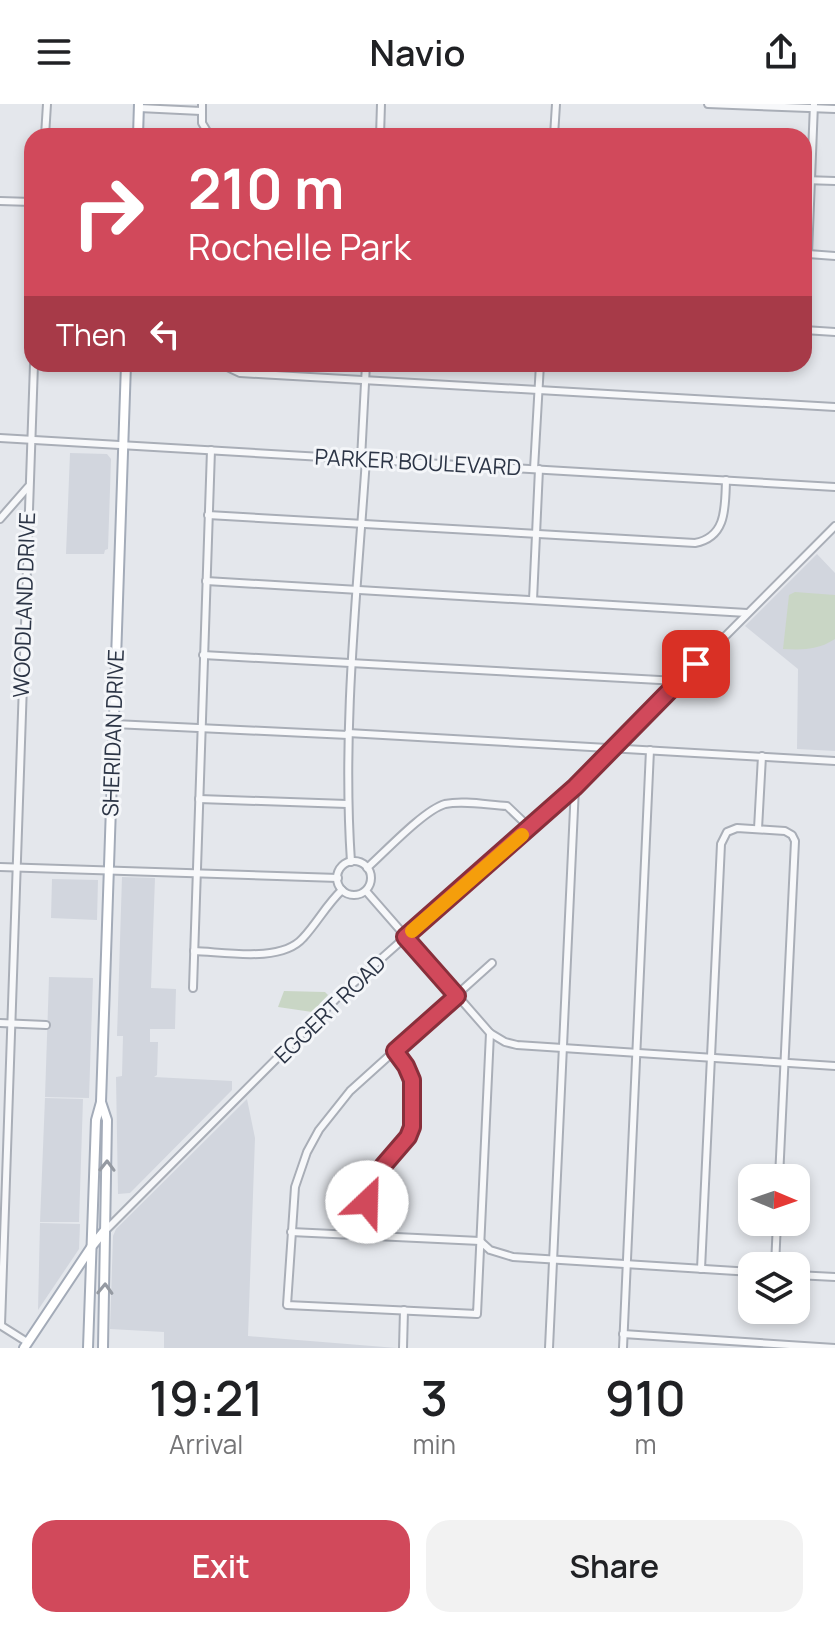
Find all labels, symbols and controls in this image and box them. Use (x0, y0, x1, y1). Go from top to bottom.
text: Navio (369, 28, 466, 77)
icon: menu (32, 30, 76, 74)
icon: share (759, 30, 803, 74)
text: 210 m (188, 149, 344, 226)
icon: right (56, 160, 160, 264)
text: Rochelle Park (188, 222, 411, 271)
icon: left (143, 312, 187, 356)
text: Then (56, 314, 127, 355)
street label: PARKER BOULEVARD (314, 442, 522, 482)
street label: WOODLAND DRIVE (6, 512, 42, 698)
pin (662, 630, 730, 698)
icon: arrive (674, 642, 718, 686)
street label: SHERIDAN DRIVE (95, 649, 131, 817)
street label: EGGERT ROAD (268, 948, 392, 1070)
one-way arrow (98, 1159, 116, 1172)
position arrow (325, 1160, 409, 1244)
north arrow (738, 1164, 810, 1236)
map controls (738, 1164, 810, 1324)
button: layers (738, 1252, 810, 1324)
one-way arrow (96, 1282, 113, 1295)
text: 19:21 (149, 1365, 263, 1430)
text: 3 (420, 1365, 448, 1430)
text: 910 (605, 1365, 686, 1430)
text: Arrival (169, 1426, 243, 1462)
text: min (412, 1426, 456, 1462)
text: m (634, 1426, 657, 1462)
button: Exit (32, 1520, 410, 1612)
button: Share (426, 1520, 803, 1612)

